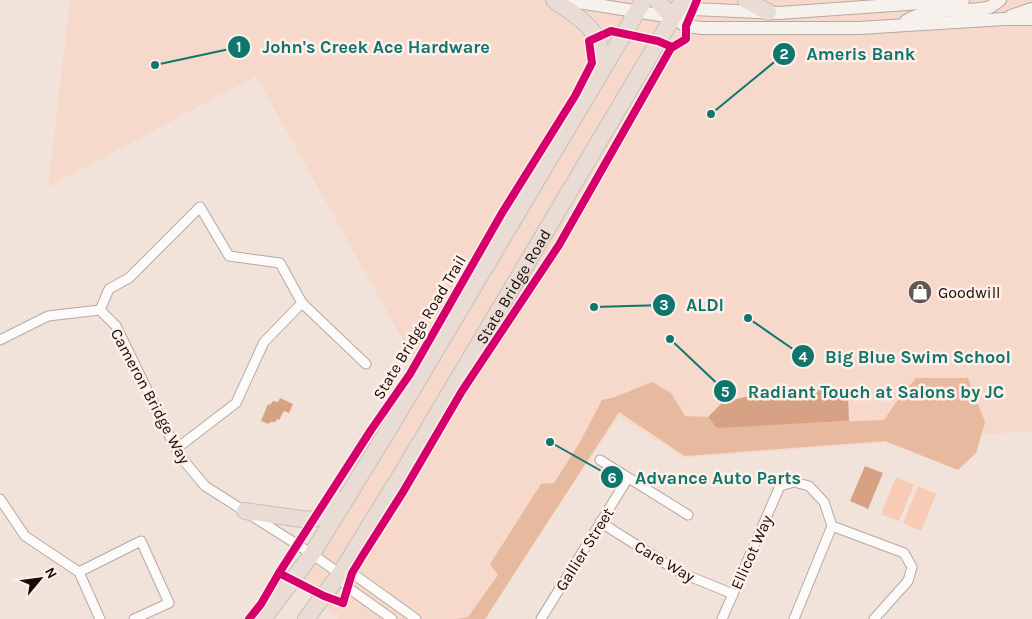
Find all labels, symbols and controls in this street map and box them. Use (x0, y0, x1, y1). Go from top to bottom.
callout: John's Creek Ace Hardware (227, 30, 499, 63)
text: John's Creek Ace Hardware (262, 36, 490, 58)
callout: Ameris Bank (771, 37, 925, 70)
text: 1 (236, 38, 242, 56)
text: Ameris Bank (807, 43, 916, 65)
text: 2 (779, 45, 789, 63)
street label: State Bridge Road (472, 226, 555, 348)
street label: State Bridge Road Trail (369, 252, 470, 403)
shop icon: Goodwill (907, 279, 933, 305)
place label: Goodwill (938, 283, 1001, 302)
callout: ALDI (651, 289, 734, 322)
text: ALDI (686, 294, 724, 316)
text: 3 (659, 296, 669, 314)
street label: Cameron Bridge Way (107, 325, 195, 468)
callout: Big Blue Swim School (790, 340, 1021, 373)
text: Big Blue Swim School (825, 346, 1011, 368)
text: 4 (799, 348, 808, 366)
callout: Radiant Touch at Salons by JC (712, 375, 1014, 408)
text: Radiant Touch at Salons by JC (748, 381, 1004, 403)
text: 5 (721, 383, 730, 401)
callout: Advance Auto Parts (599, 461, 811, 494)
text: Advance Auto Parts (635, 467, 801, 489)
text: 6 (607, 469, 617, 487)
street label: Gallier Street (551, 504, 618, 594)
street label: Ellicot Way (727, 511, 777, 592)
street label: Care Way (631, 537, 699, 587)
north arrow (15, 554, 65, 604)
text: N (41, 564, 61, 581)

